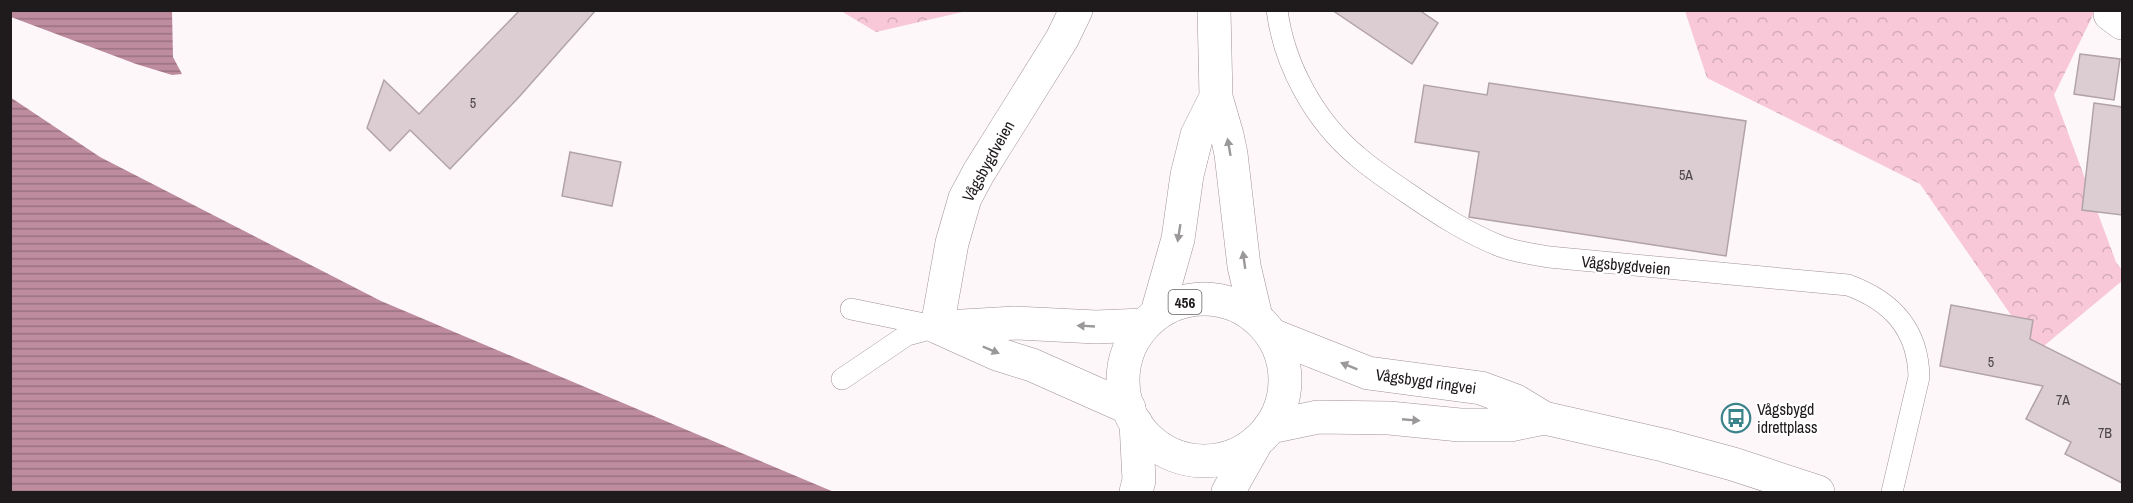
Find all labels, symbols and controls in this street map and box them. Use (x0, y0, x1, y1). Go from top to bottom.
house number: 5 (470, 94, 476, 112)
street label: Vågsbygdveien (957, 117, 1019, 205)
one-way arrow (1225, 138, 1234, 157)
house number: 5A (1679, 166, 1693, 184)
one-way arrow (1174, 224, 1183, 243)
street label: Vågsbygdveien (1580, 250, 1672, 280)
one-way arrow (1239, 251, 1248, 270)
road number: 456 (1168, 290, 1202, 314)
one-way arrow (1076, 322, 1095, 331)
one-way arrow (982, 346, 999, 355)
house number: 5 (1988, 353, 1994, 371)
one-way arrow (1339, 361, 1357, 371)
street label: Vågsbygd ringvei (1374, 363, 1478, 399)
house number: 7A (2056, 391, 2070, 409)
place label: Vågsbygd idrettplass (1757, 398, 1818, 438)
bus stop icon: Vågsbygd idrettplass (1720, 402, 1752, 434)
one-way arrow (1402, 415, 1421, 425)
house number: 7B (2098, 424, 2112, 442)

